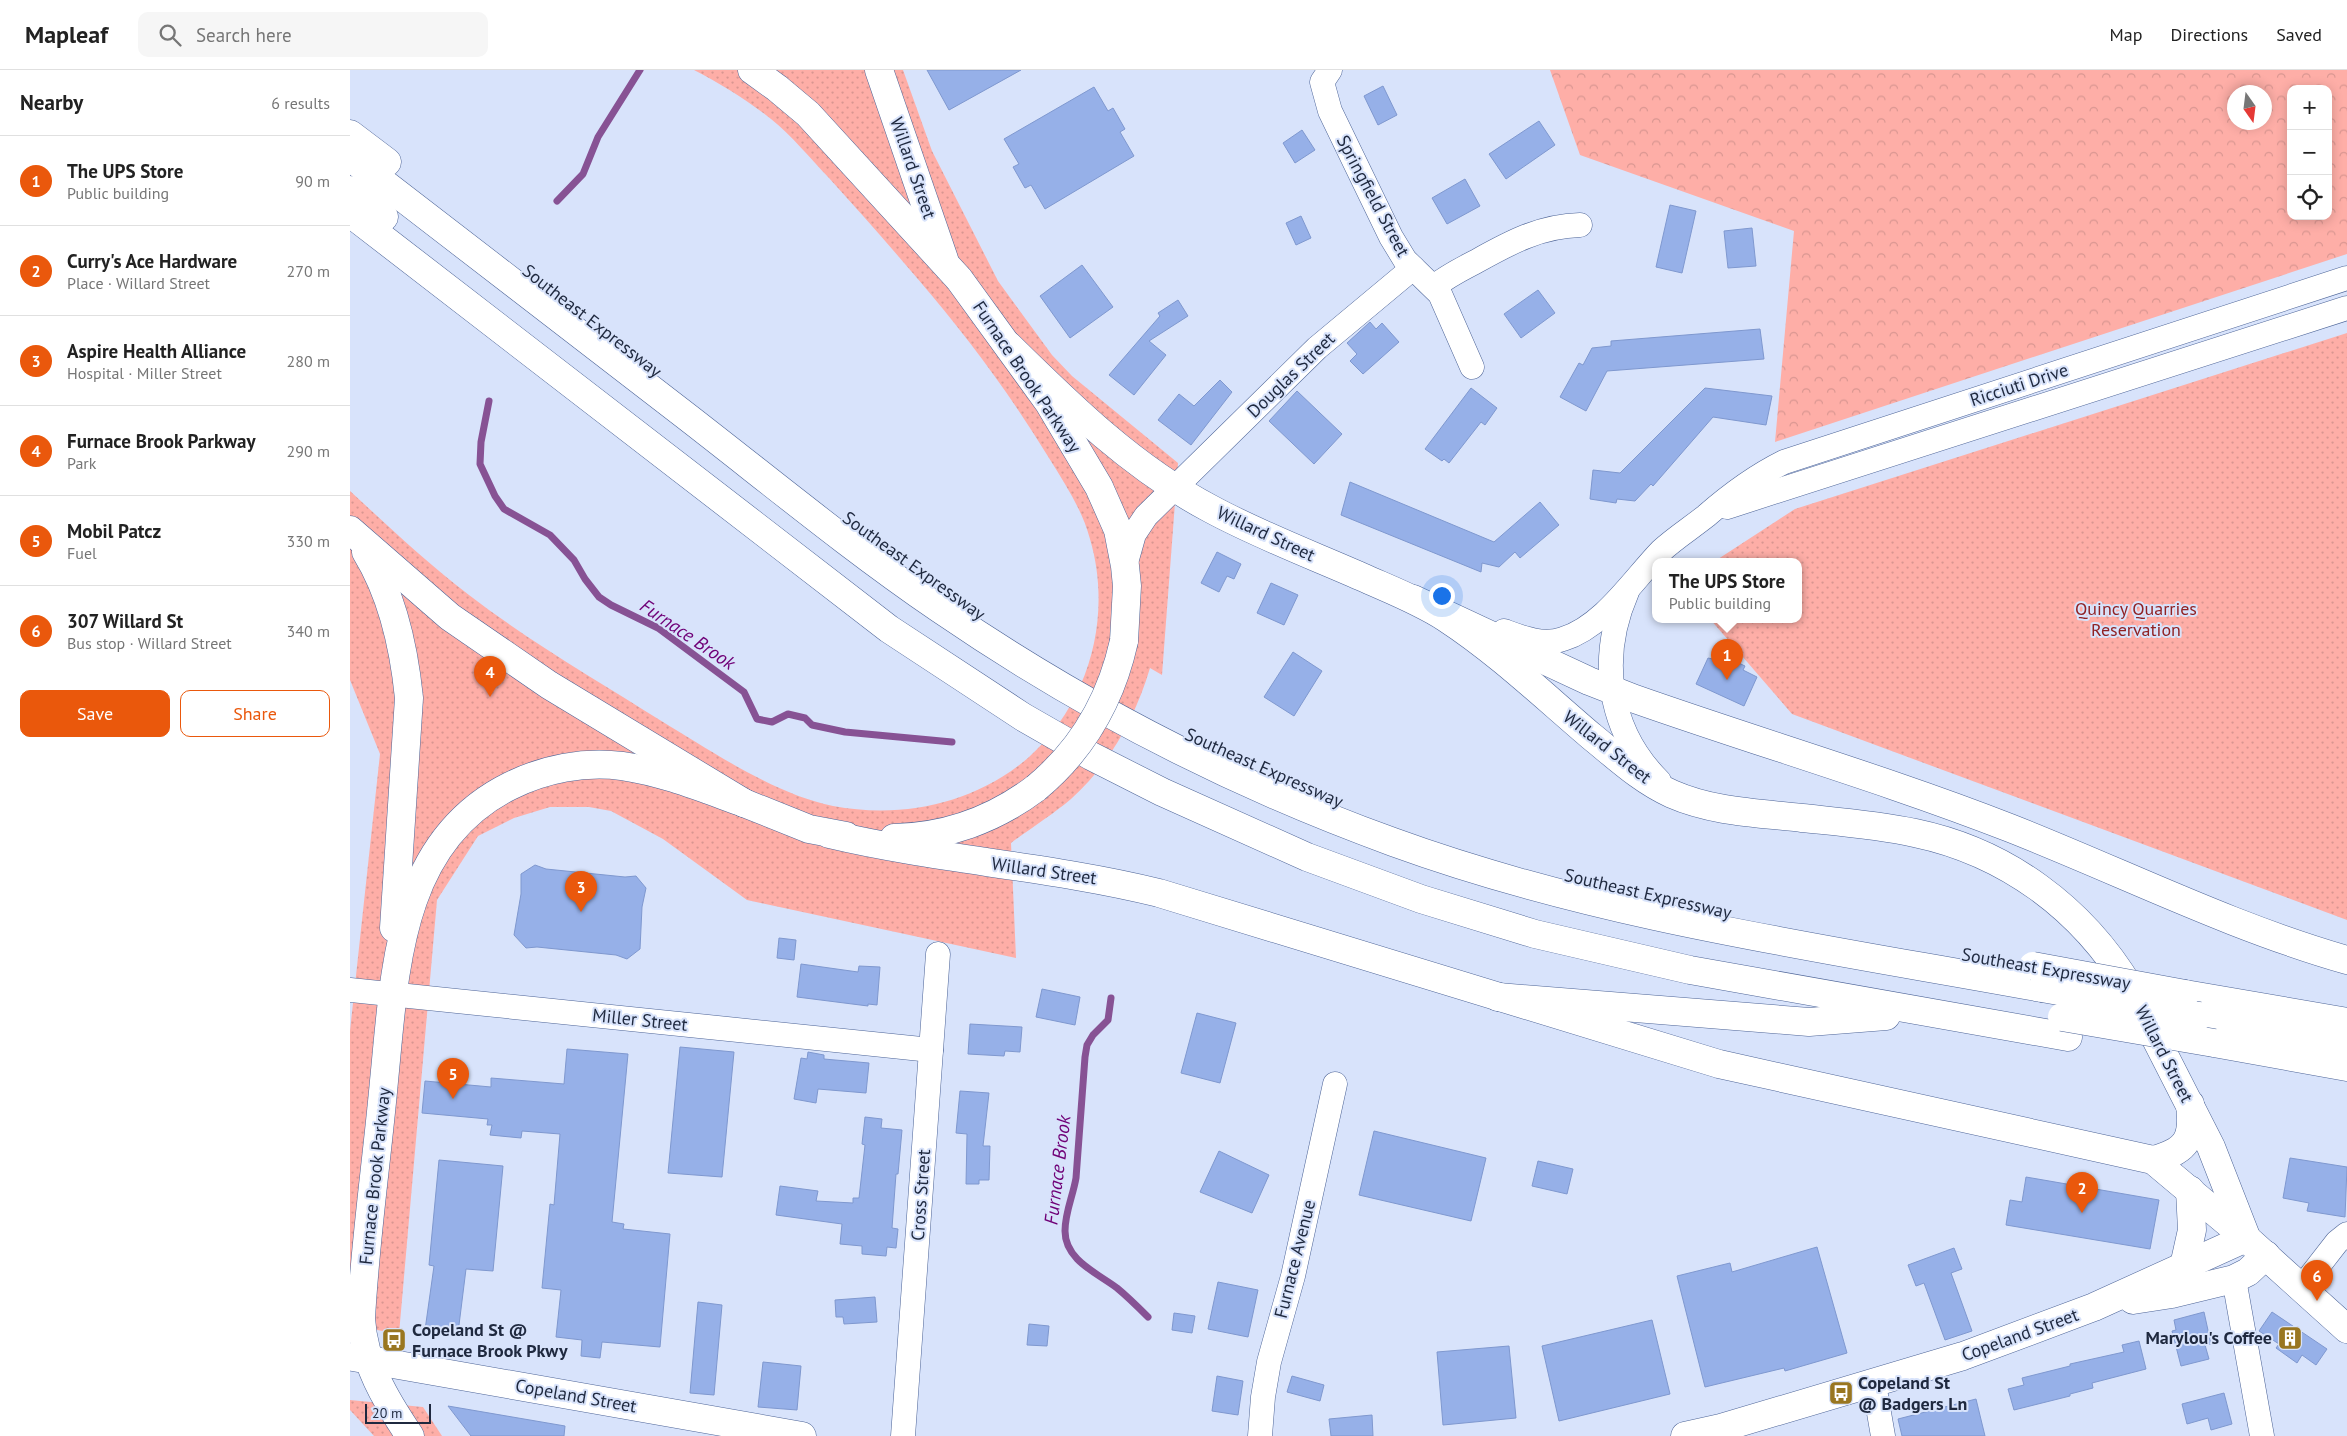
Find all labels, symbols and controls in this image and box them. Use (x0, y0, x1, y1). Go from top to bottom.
search box (138, 12, 488, 57)
text: Mapleaf (25, 19, 108, 50)
icon: search (156, 21, 184, 49)
text: Search here (196, 23, 292, 47)
text: Map (2110, 23, 2142, 46)
text: Directions (2170, 23, 2248, 46)
text: Saved (2276, 23, 2322, 46)
north arrow (2227, 85, 2272, 130)
map controls (2287, 85, 2332, 220)
button: + (2287, 85, 2332, 130)
text: Nearby (20, 89, 83, 116)
text: 6 results (271, 93, 330, 113)
street label: Willard Street (885, 114, 942, 222)
button: − (2287, 130, 2332, 175)
street label: Springfield Street (1332, 131, 1415, 260)
text: The UPS Store (67, 159, 183, 183)
text: 1 (31, 171, 41, 191)
text: 90 m (295, 171, 330, 191)
button: locate (2287, 175, 2332, 220)
text: Public building (67, 183, 169, 203)
text: Curry's Ace Hardware (67, 249, 237, 273)
street label: Southeast Expressway (518, 259, 667, 383)
text: 2 (31, 261, 41, 281)
text: 270 m (287, 261, 330, 281)
text: Place · Willard Street (67, 273, 210, 293)
street label: Furnace Brook Parkway (968, 296, 1087, 457)
street label: Douglas Street (1242, 327, 1339, 422)
text: Aspire Health Alliance (67, 339, 246, 363)
text: 3 (31, 351, 41, 371)
text: 280 m (287, 351, 330, 371)
street label: Ricciuti Drive (1967, 358, 2071, 411)
text: Hospital · Miller Street (67, 363, 222, 383)
text: Furnace Brook Parkway (67, 429, 256, 453)
text: 4 (31, 441, 41, 461)
text: 290 m (287, 441, 330, 461)
text: Park (67, 453, 96, 473)
street label: Willard Street (1213, 501, 1319, 566)
street label: Southeast Expressway (838, 506, 991, 626)
text: Mobil Patcz (67, 519, 161, 543)
text: 5 (31, 531, 41, 551)
text: 330 m (287, 531, 330, 551)
text: Fuel (67, 543, 97, 563)
popup (1652, 558, 1802, 623)
text: The UPS Store (1669, 569, 1785, 593)
your location (1429, 583, 1455, 609)
water label: Furnace Brook (636, 593, 742, 676)
text: Public building (1669, 593, 1771, 613)
park label: Quincy Quarries Reservation (2075, 597, 2197, 641)
text: 307 Willard St (67, 609, 183, 633)
text: 6 (31, 621, 41, 641)
text: 340 m (287, 621, 330, 641)
text: Bus stop · Willard Street (67, 633, 232, 653)
pin: 1 (1711, 639, 1743, 680)
pin: 4 (474, 656, 506, 697)
button: Save (20, 690, 170, 737)
button: Share (180, 690, 330, 737)
street label: Willard Street (1559, 705, 1656, 788)
street label: Southeast Expressway (1181, 722, 1348, 813)
street label: Willard Street (990, 852, 1098, 889)
street label: Southeast Expressway (1562, 863, 1735, 924)
pin: 3 (565, 871, 597, 912)
street label: Southeast Expressway (1960, 942, 2133, 995)
street label: Willard Street (2130, 1001, 2199, 1106)
street label: Miller Street (591, 1003, 689, 1036)
pin: 5 (437, 1058, 469, 1099)
street label: Furnace Brook Parkway (354, 1086, 395, 1266)
water label: Furnace Brook (1038, 1113, 1076, 1226)
street label: Cross Street (906, 1148, 935, 1241)
pin: 2 (2066, 1172, 2098, 1213)
street label: Furnace Avenue (1269, 1197, 1320, 1320)
pin: 6 (2301, 1260, 2333, 1301)
street label: Copeland Street (1958, 1303, 2081, 1366)
place label: Copeland St @ Furnace Brook Pkwy (412, 1318, 568, 1362)
building icon: Marylou's Coffee (2277, 1325, 2303, 1351)
place label: Marylou's Coffee (2145, 1326, 2272, 1349)
bus stop icon: Copeland St @ Furnace Brook Pkwy (381, 1327, 407, 1353)
place label: Copeland St @ Badgers Ln (1858, 1371, 1967, 1415)
street label: Copeland Street (514, 1374, 638, 1417)
bus stop icon: Copeland St @ Badgers Ln (1828, 1380, 1854, 1406)
scale bar (365, 1401, 431, 1424)
text: 20 m (372, 1404, 402, 1422)

